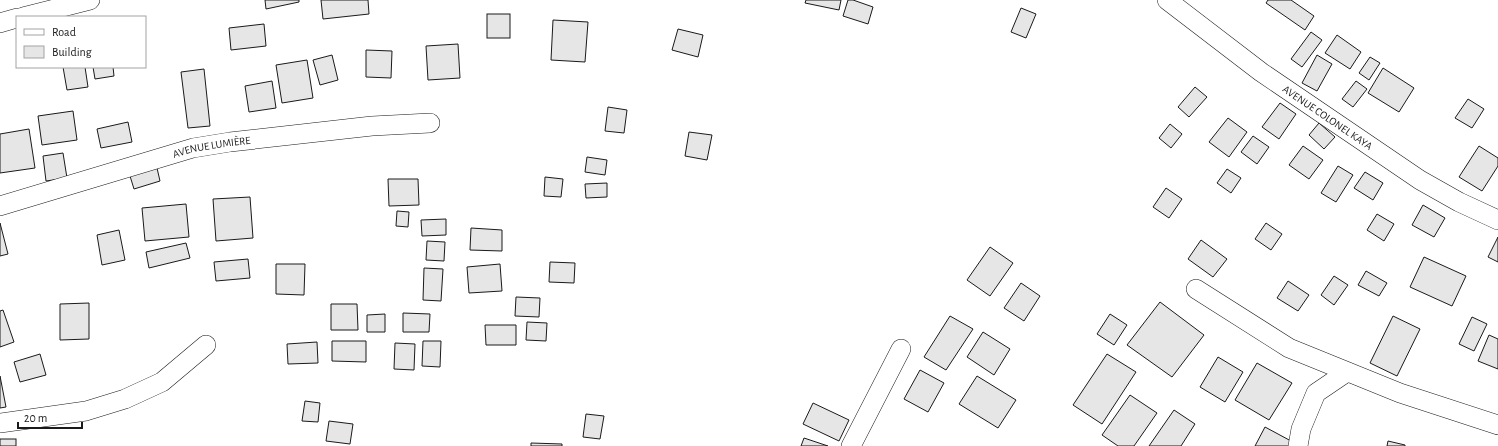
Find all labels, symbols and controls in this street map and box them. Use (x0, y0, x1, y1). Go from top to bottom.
legend (16, 16, 146, 68)
text: Road (52, 26, 76, 38)
text: Building (52, 46, 92, 58)
street label: AVENUE COLONEL KAYA (1281, 83, 1375, 152)
street label: AVENUE LUMIÈRE (171, 134, 252, 159)
scale bar (18, 404, 82, 430)
text: 20 m (24, 412, 47, 424)

